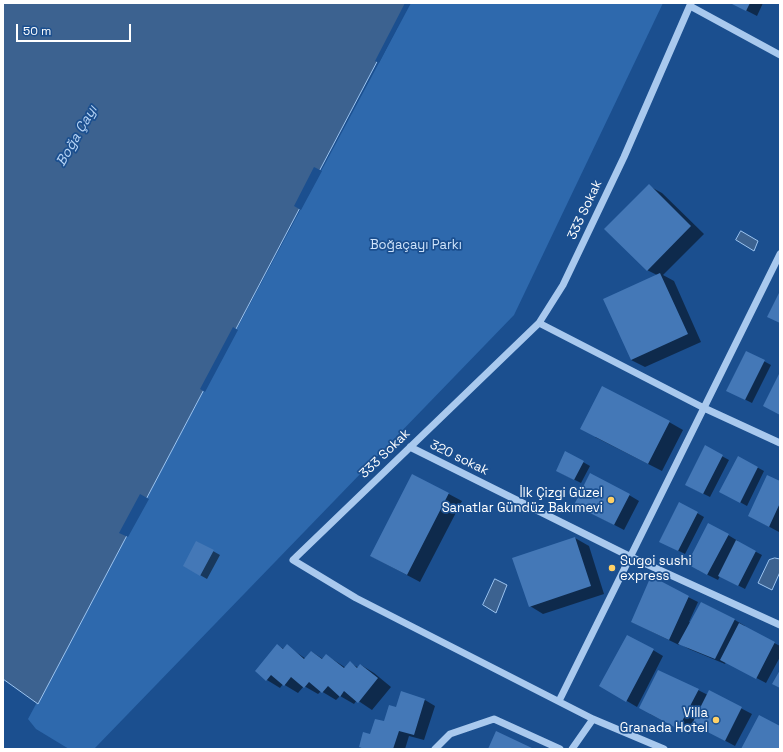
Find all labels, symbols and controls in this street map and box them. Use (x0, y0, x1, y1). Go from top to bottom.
scale bar (18, 16, 133, 42)
text: 50 m (23, 23, 51, 39)
water label: Boğa Çayı (53, 103, 101, 169)
street label: 333 Sokak (564, 178, 606, 242)
park label: Boğaçayı Parkı (370, 237, 462, 253)
street label: 333 Sokak (356, 426, 414, 482)
street label: 320 sokak (427, 437, 491, 479)
place label: İlk Çizgi Güzel Sanatlar Gündüz Bakımevi (442, 485, 603, 516)
marker: İlk Çizgi Güzel Sanatlar Gündüz Bakımevi (606, 495, 616, 505)
place label: Sugoi sushi express (620, 553, 692, 584)
marker: Sugoi sushi express (607, 563, 617, 573)
place label: Villa Granada Hotel (620, 705, 708, 736)
marker: Villa Granada Hotel (711, 715, 721, 725)

